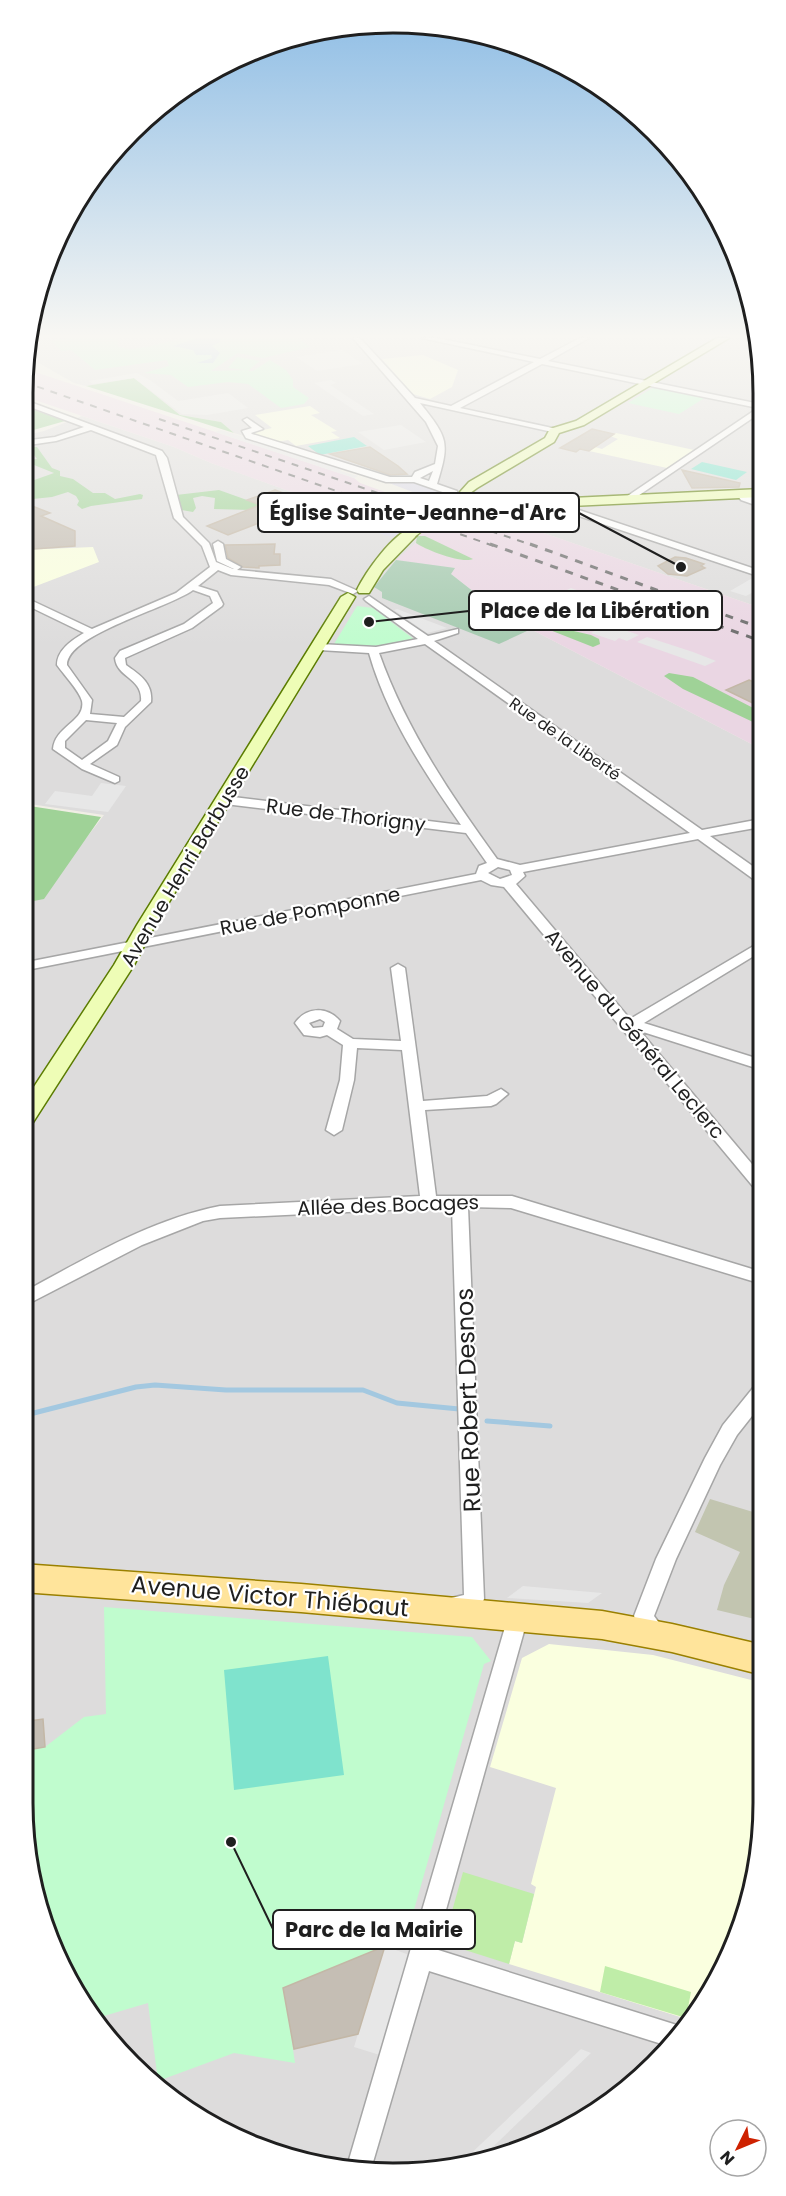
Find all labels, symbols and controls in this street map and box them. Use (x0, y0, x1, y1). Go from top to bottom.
callout: Église Sainte-Jeanne-d'Arc (258, 493, 579, 532)
text: Église Sainte-Jeanne-d'Arc (269, 498, 567, 527)
callout: Place de la Libération (469, 591, 722, 630)
text: Place de la Libération (480, 596, 710, 625)
street label: Rue de la Liberté (505, 692, 626, 786)
street label: Avenue Henri Barbusse (114, 760, 256, 972)
street label: Rue de Thorigny (265, 791, 427, 839)
street label: Rue de Pomponne (217, 880, 403, 942)
street label: Avenue du Général Leclerc (539, 923, 731, 1145)
street label: Allée des Bocages (296, 1188, 480, 1222)
street label: Rue Robert Desnos (448, 1287, 488, 1513)
street label: Avenue Victor Thiébaut (130, 1567, 410, 1625)
callout: Parc de la Mairie (273, 1910, 475, 1949)
text: Parc de la Mairie (285, 1915, 463, 1944)
north arrow (708, 2118, 768, 2178)
text: N (715, 2146, 740, 2170)

